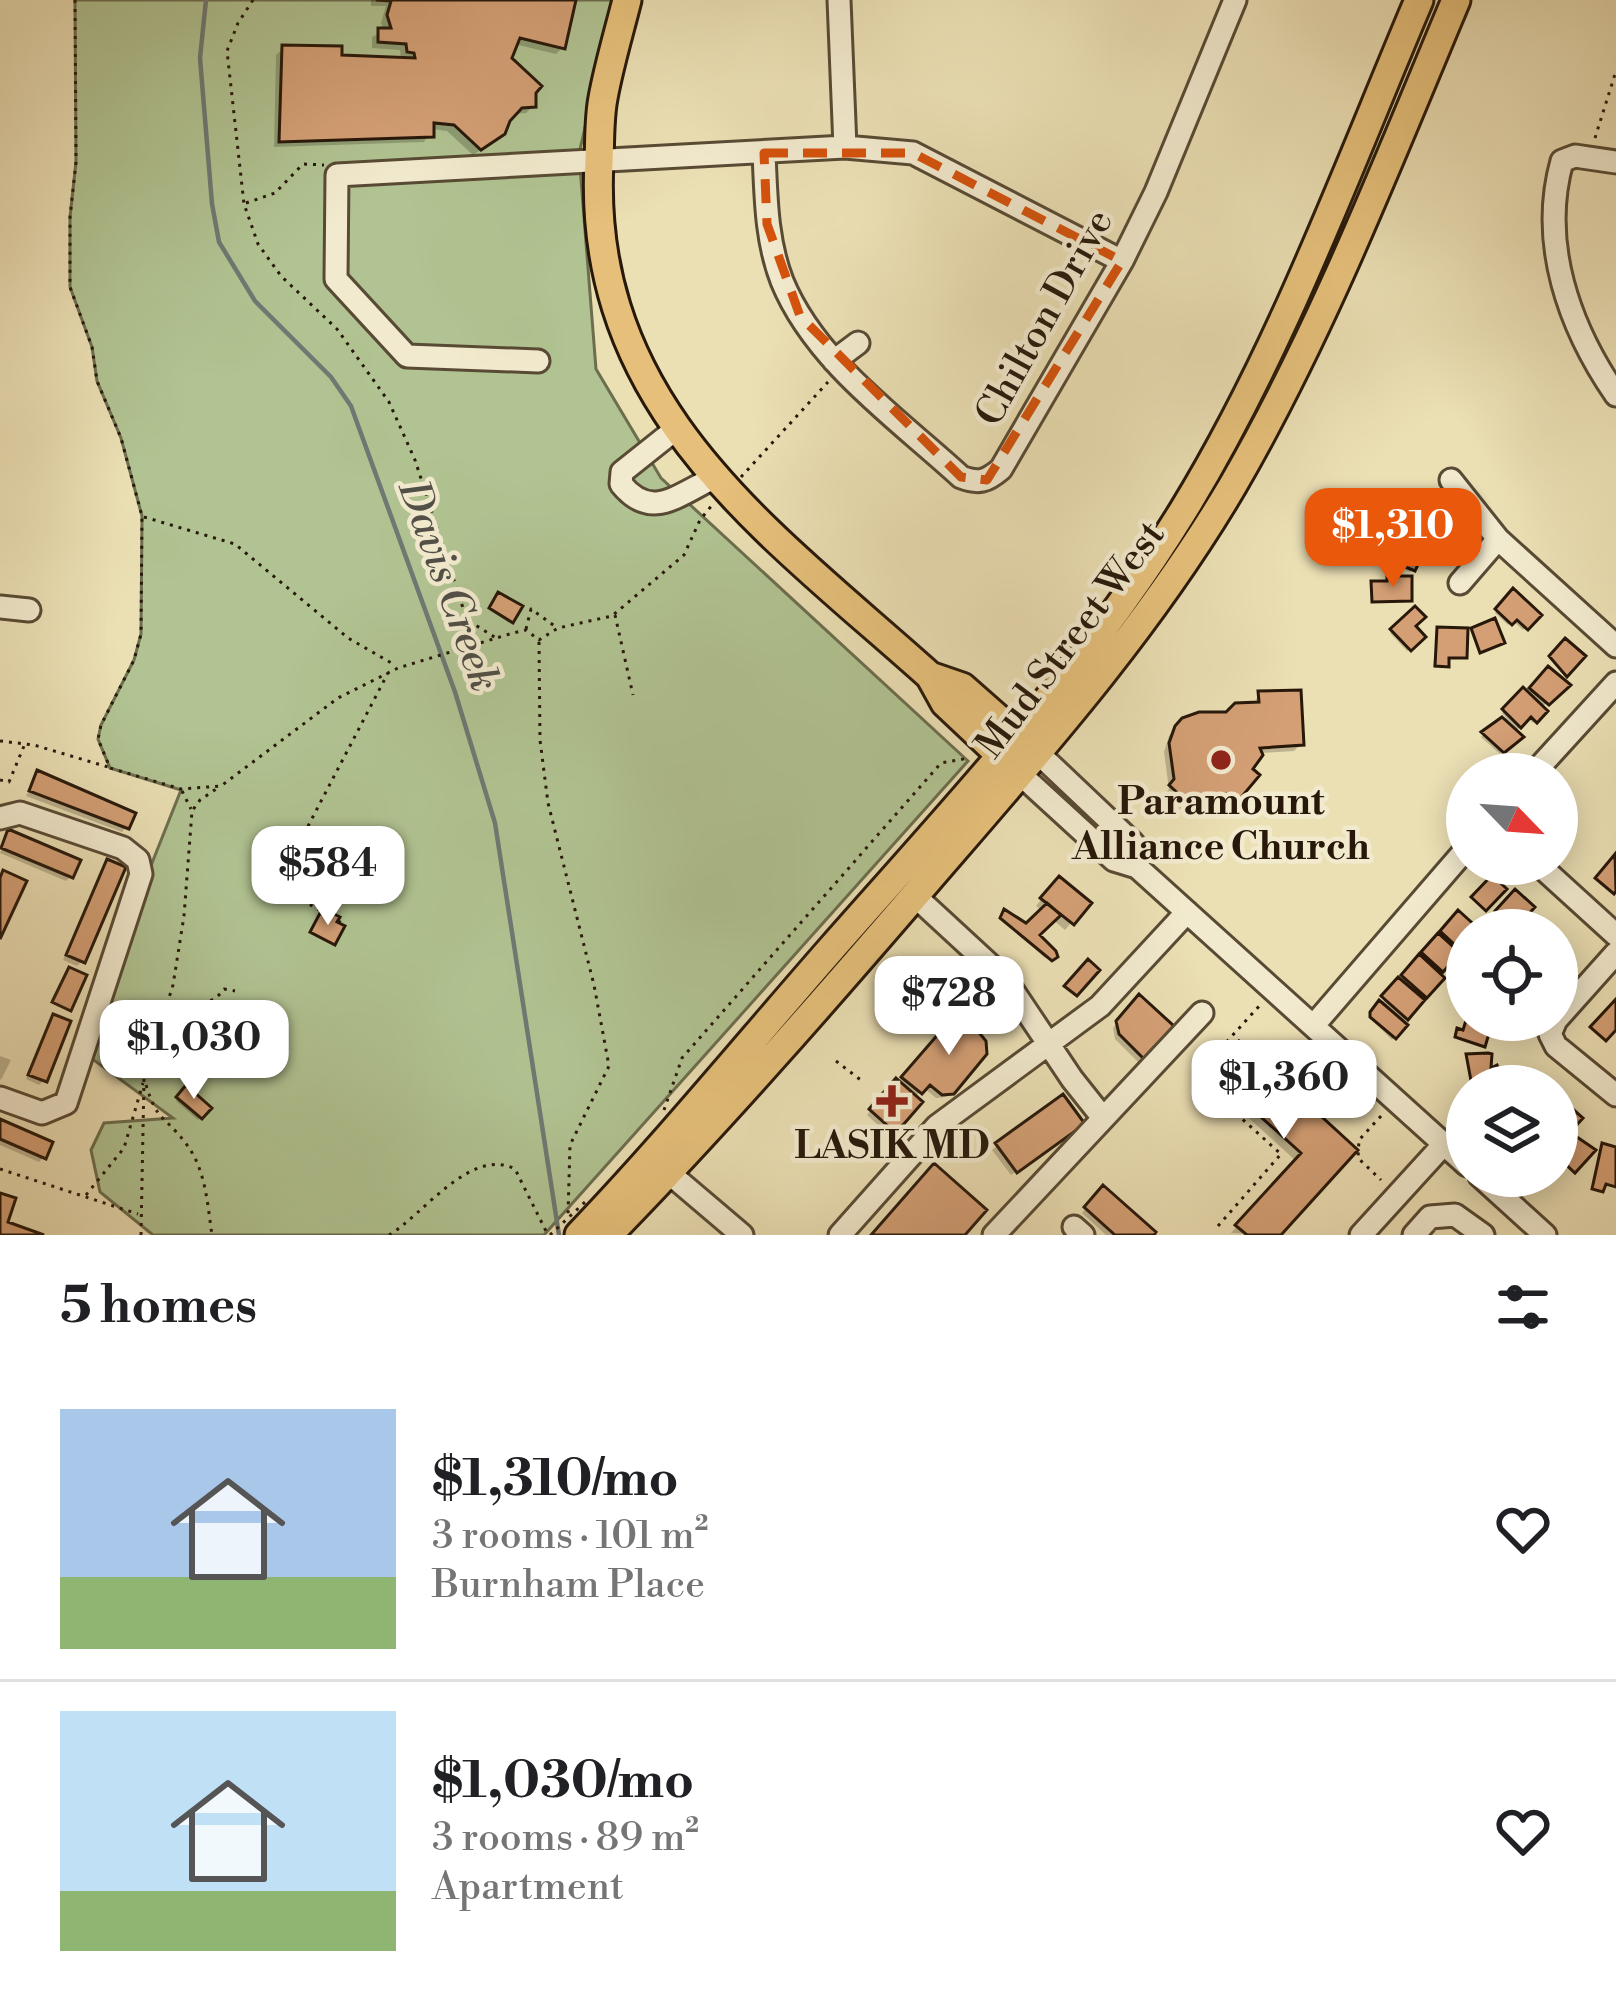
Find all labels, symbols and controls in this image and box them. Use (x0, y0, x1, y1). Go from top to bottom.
street label: Chilton Drive (965, 201, 1125, 435)
water label: Davis Creek (385, 472, 511, 699)
pin: $1,310 (1295, 488, 1491, 590)
text: $1,310 (1332, 502, 1454, 551)
street label: Mud Street West (966, 511, 1176, 768)
marker: Paramount Alliance Church (1208, 747, 1234, 773)
north arrow (1446, 753, 1578, 885)
map controls (1446, 753, 1578, 1197)
place label: Paramount Alliance Church (1071, 778, 1370, 872)
pin: $584 (257, 826, 399, 928)
text: $584 (279, 840, 377, 889)
button: locate (1446, 909, 1578, 1041)
pin: $728 (878, 956, 1020, 1058)
text: $728 (902, 970, 996, 1019)
pin: $1,030 (96, 1000, 292, 1102)
text: $1,030 (127, 1014, 261, 1063)
pin: $1,360 (1186, 1040, 1382, 1142)
text: $1,360 (1219, 1054, 1349, 1103)
button: layers (1446, 1065, 1578, 1197)
marker: LASIK MD (876, 1085, 908, 1117)
place label: LASIK MD (794, 1122, 990, 1171)
icon: filters (1490, 1274, 1556, 1340)
text: 5 homes (60, 1275, 257, 1339)
text: $1,310/mo (432, 1448, 679, 1512)
icon: home (156, 1457, 300, 1601)
icon: heart (1490, 1496, 1556, 1562)
text: 3 rooms · 101 m² (432, 1512, 708, 1561)
text: Burnham Place (432, 1561, 705, 1610)
text: $1,030/mo (432, 1750, 694, 1814)
icon: home (156, 1759, 300, 1903)
icon: heart (1490, 1798, 1556, 1864)
text: 3 rooms · 89 m² (432, 1814, 699, 1863)
text: Apartment (432, 1863, 624, 1912)

